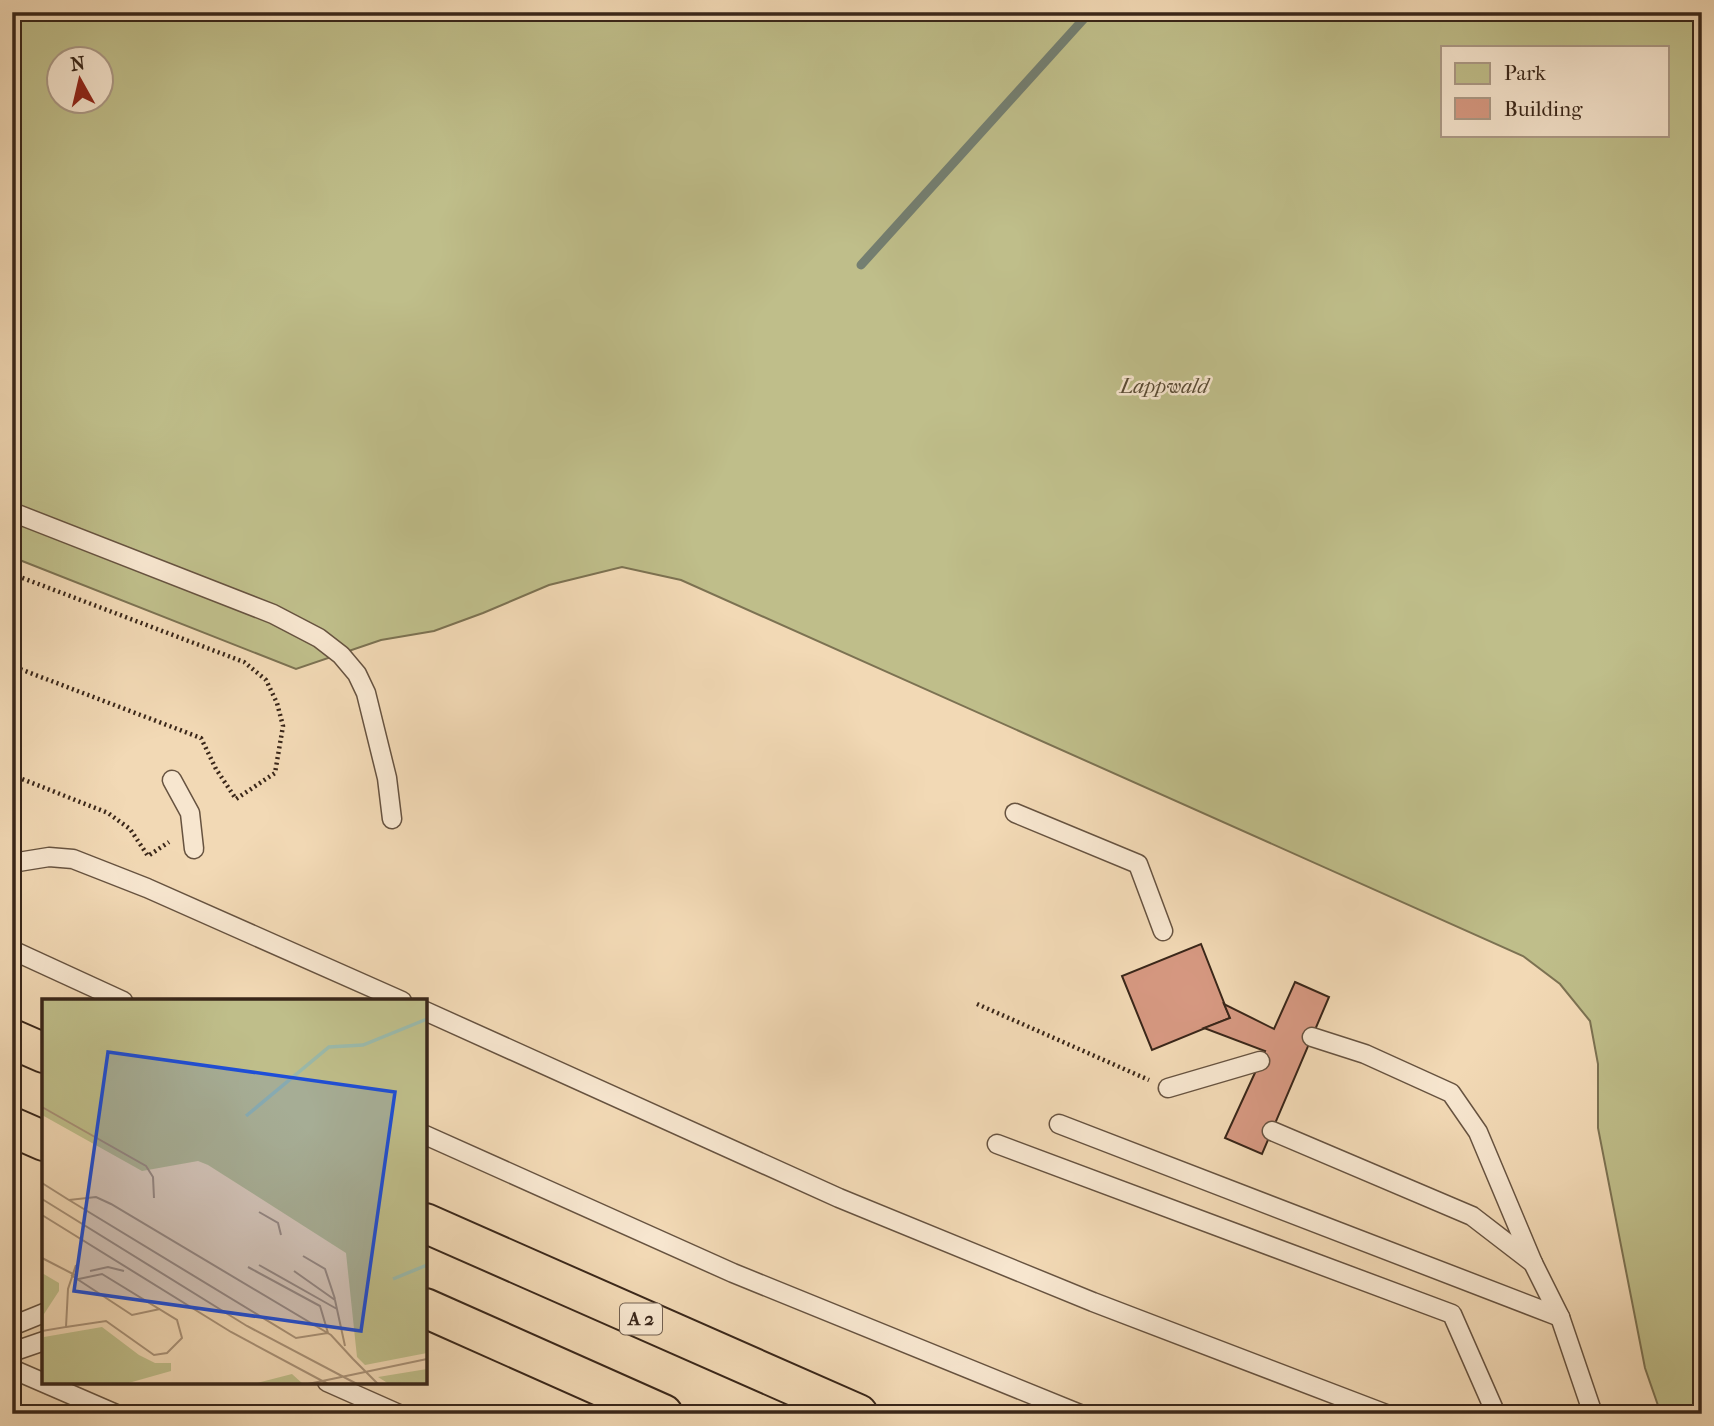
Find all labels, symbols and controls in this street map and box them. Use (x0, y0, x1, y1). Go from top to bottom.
north arrow (46, 46, 116, 116)
legend (1441, 46, 1668, 136)
text: N (69, 52, 87, 76)
text: Park (1504, 61, 1546, 85)
text: Building (1504, 97, 1583, 121)
park label: Lappwald (1118, 374, 1210, 398)
inset map (42, 999, 427, 1384)
road number: A 2 (620, 1303, 662, 1334)

